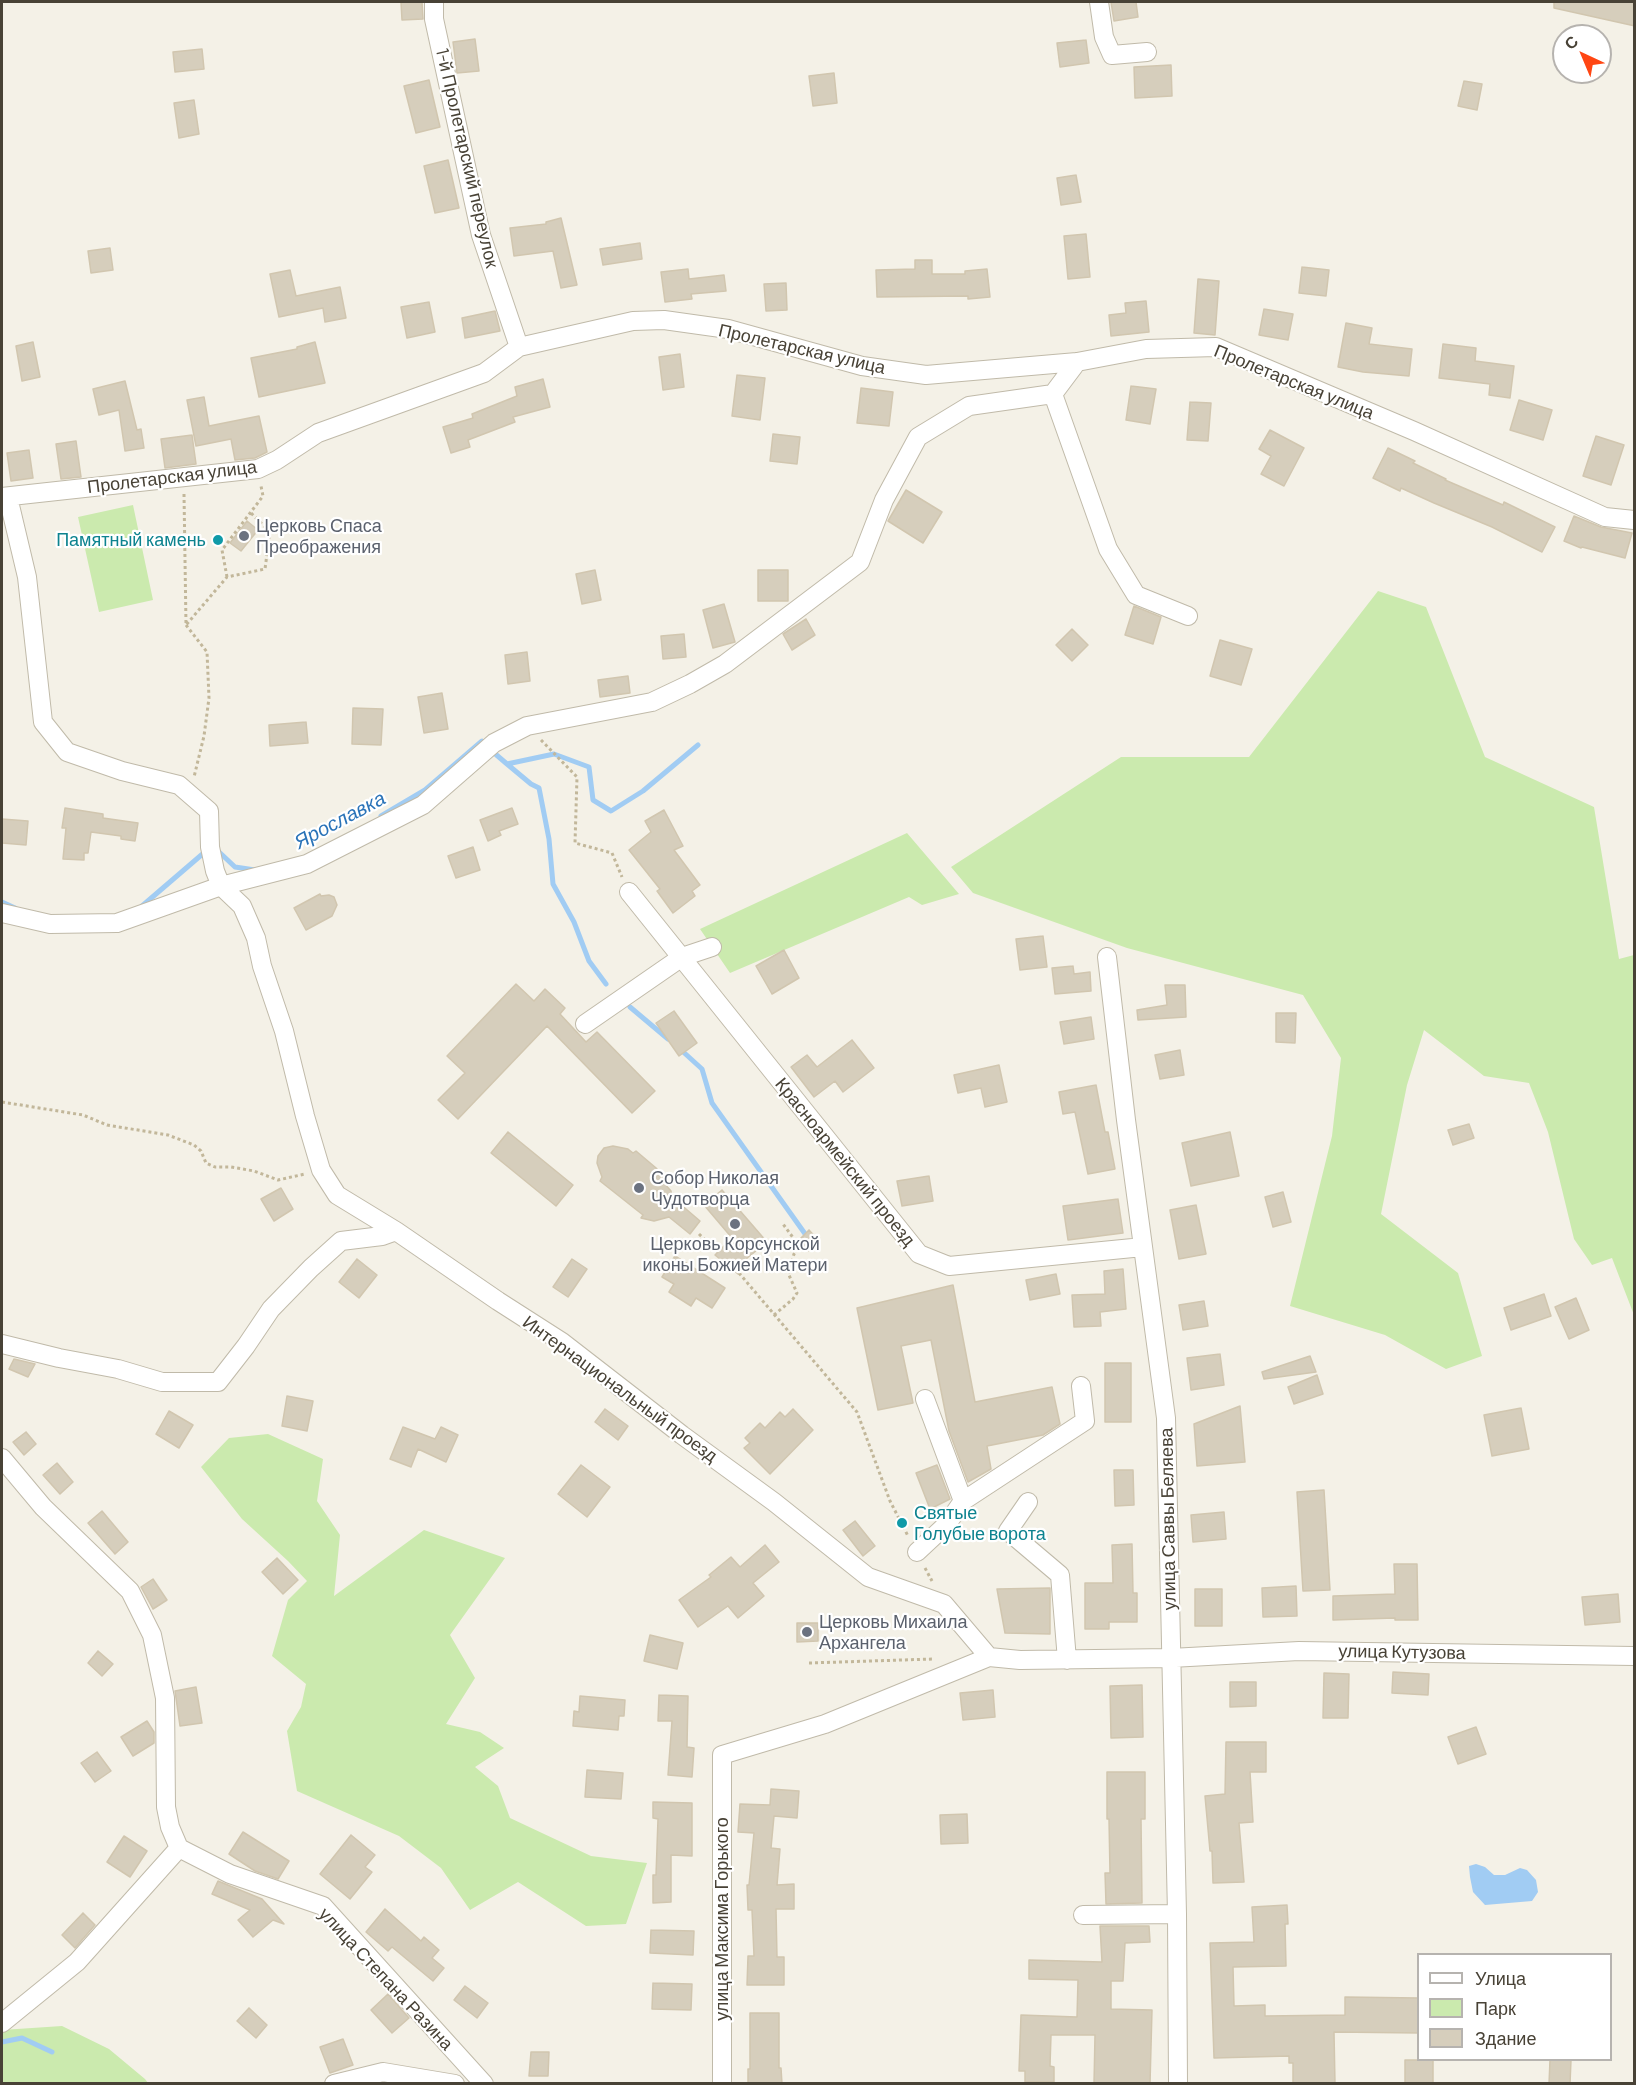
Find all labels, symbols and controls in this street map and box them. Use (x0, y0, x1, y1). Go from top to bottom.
north arrow (1552, 24, 1612, 84)
text: С (1560, 31, 1581, 53)
street label: 1-й Пролетарский переулок (431, 46, 503, 270)
street label: Пролетарская улица (716, 319, 888, 379)
street label: Пролетарская улица (1211, 340, 1377, 424)
street label: Пролетарская улица (86, 456, 258, 498)
place label: Церковь Спаса Преображения (256, 515, 382, 558)
place label: Памятный камень (56, 529, 206, 551)
marker: Церковь Спаса Преображения (237, 529, 251, 543)
marker: Памятный камень (211, 533, 225, 547)
water label: Ярославка (291, 786, 389, 854)
street label: Красноармейский проезд (770, 1074, 920, 1250)
place label: Собор Николая Чудотворца (651, 1167, 779, 1210)
marker: Собор Николая Чудотворца (632, 1181, 646, 1195)
marker: Церковь Корсунской иконы Божией Матери (728, 1217, 742, 1231)
place label: Церковь Корсунской иконы Божией Матери (643, 1233, 827, 1276)
street label: Интернациональный проезд (518, 1311, 722, 1467)
street label: улица Саввы Беляева (1156, 1427, 1180, 1611)
place label: Святые Голубые ворота (914, 1502, 1046, 1544)
marker: Святые Голубые ворота (895, 1516, 909, 1530)
place label: Церковь Михаила Архангела (819, 1611, 967, 1654)
marker: Церковь Михаила Архангела (800, 1625, 814, 1639)
street label: улица Кутузова (1338, 1640, 1466, 1664)
street label: улица Максима Горького (711, 1817, 733, 2021)
street label: улица Степана Разина (314, 1903, 458, 2055)
legend (1417, 1953, 1612, 2061)
text: Улица (1475, 1967, 1526, 1989)
text: Парк (1475, 1997, 1516, 2019)
text: Здание (1475, 2027, 1536, 2049)

